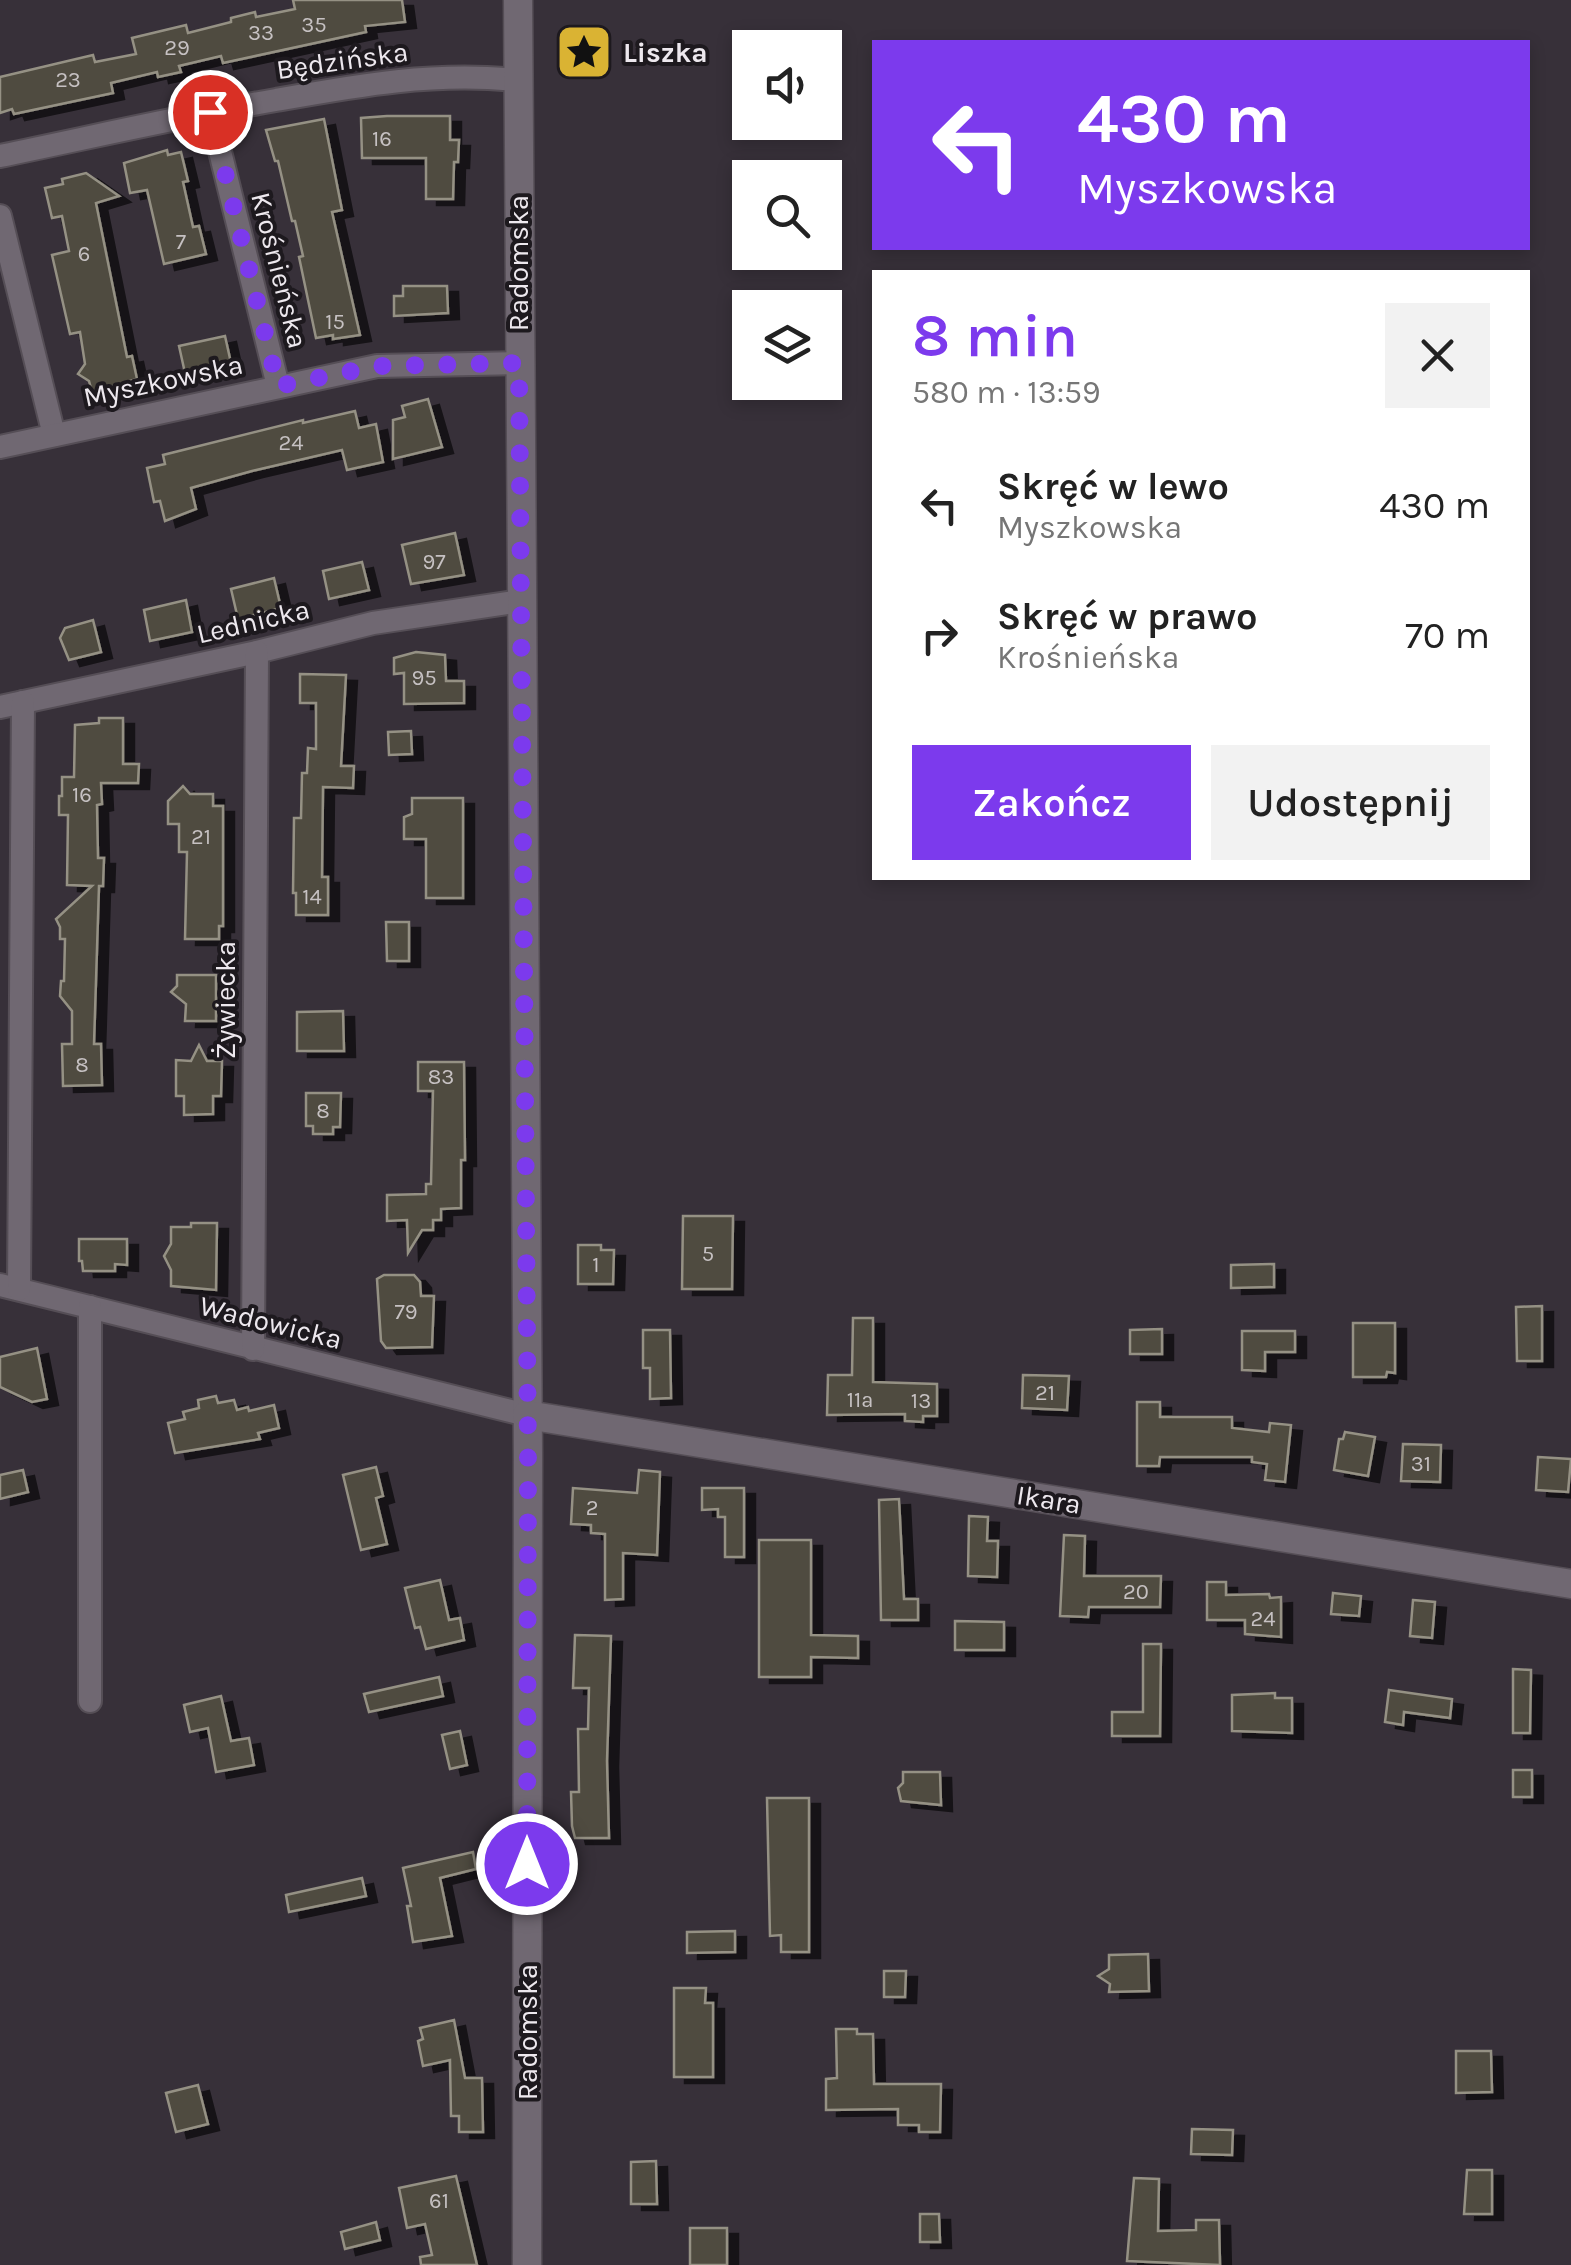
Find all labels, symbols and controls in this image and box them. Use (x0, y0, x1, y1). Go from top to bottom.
house number: 35 (301, 12, 327, 38)
house number: 33 (248, 20, 274, 46)
place icon: Liszka (554, 22, 614, 82)
map controls (732, 30, 842, 400)
button: sound (732, 30, 842, 140)
house number: 29 (164, 35, 190, 61)
street label: Będzińska (274, 35, 410, 86)
place label: Liszka (623, 36, 708, 69)
house number: 23 (55, 67, 81, 93)
pin (168, 70, 253, 155)
text: 430 m (1077, 78, 1291, 160)
icon: left (912, 80, 1042, 210)
icon: arrive (183, 85, 238, 140)
house number: 16 (372, 126, 392, 152)
button: search (732, 160, 842, 270)
text: Myszkowska (1077, 162, 1337, 214)
street label: Krośnieńska (244, 189, 315, 352)
street label: Radomska (502, 195, 535, 331)
house number: 7 (176, 229, 186, 255)
house number: 6 (78, 241, 90, 267)
button: layers (732, 290, 842, 400)
text: 8 min (912, 301, 1078, 371)
button: close (1385, 303, 1490, 408)
house number: 15 (325, 309, 345, 335)
street label: Myszkowska (80, 348, 246, 413)
text: 580 m · 13:59 (912, 374, 1101, 411)
house number: 24 (278, 430, 304, 456)
text: Skręć w lewo (997, 464, 1229, 509)
icon: left (912, 478, 967, 533)
text: 430 m (1379, 483, 1490, 528)
text: Myszkowska (997, 509, 1182, 546)
house number: 97 (422, 549, 446, 575)
street label: Lednicka (193, 592, 313, 650)
text: Skręć w prawo (997, 594, 1258, 639)
icon: right (912, 608, 967, 663)
text: 70 m (1405, 613, 1490, 658)
text: Krośnieńska (997, 639, 1179, 676)
house number: 95 (411, 665, 437, 691)
button: Zakończ (912, 745, 1191, 860)
button: Udostępnij (1211, 745, 1490, 860)
house number: 16 (72, 782, 92, 808)
house number: 21 (191, 824, 211, 850)
house number: 14 (302, 884, 322, 910)
street label: Żywiecka (209, 941, 242, 1059)
house number: 8 (75, 1052, 89, 1078)
house number: 83 (428, 1064, 454, 1090)
house number: 8 (316, 1098, 330, 1124)
house number: 5 (702, 1241, 714, 1267)
house number: 1 (592, 1252, 600, 1278)
street label: Wadowicka (196, 1289, 346, 1356)
house number: 79 (394, 1299, 418, 1325)
house number: 21 (1035, 1380, 1055, 1406)
house number: 11a (847, 1387, 873, 1413)
house number: 13 (911, 1388, 931, 1414)
house number: 31 (1411, 1451, 1431, 1477)
street label: Ikara (1014, 1478, 1083, 1521)
house number: 2 (586, 1495, 598, 1521)
house number: 20 (1123, 1579, 1149, 1605)
house number: 24 (1250, 1606, 1276, 1632)
position arrow (475, 1812, 579, 1916)
street label: Radomska (511, 1964, 544, 2100)
house number: 61 (429, 2188, 449, 2214)

